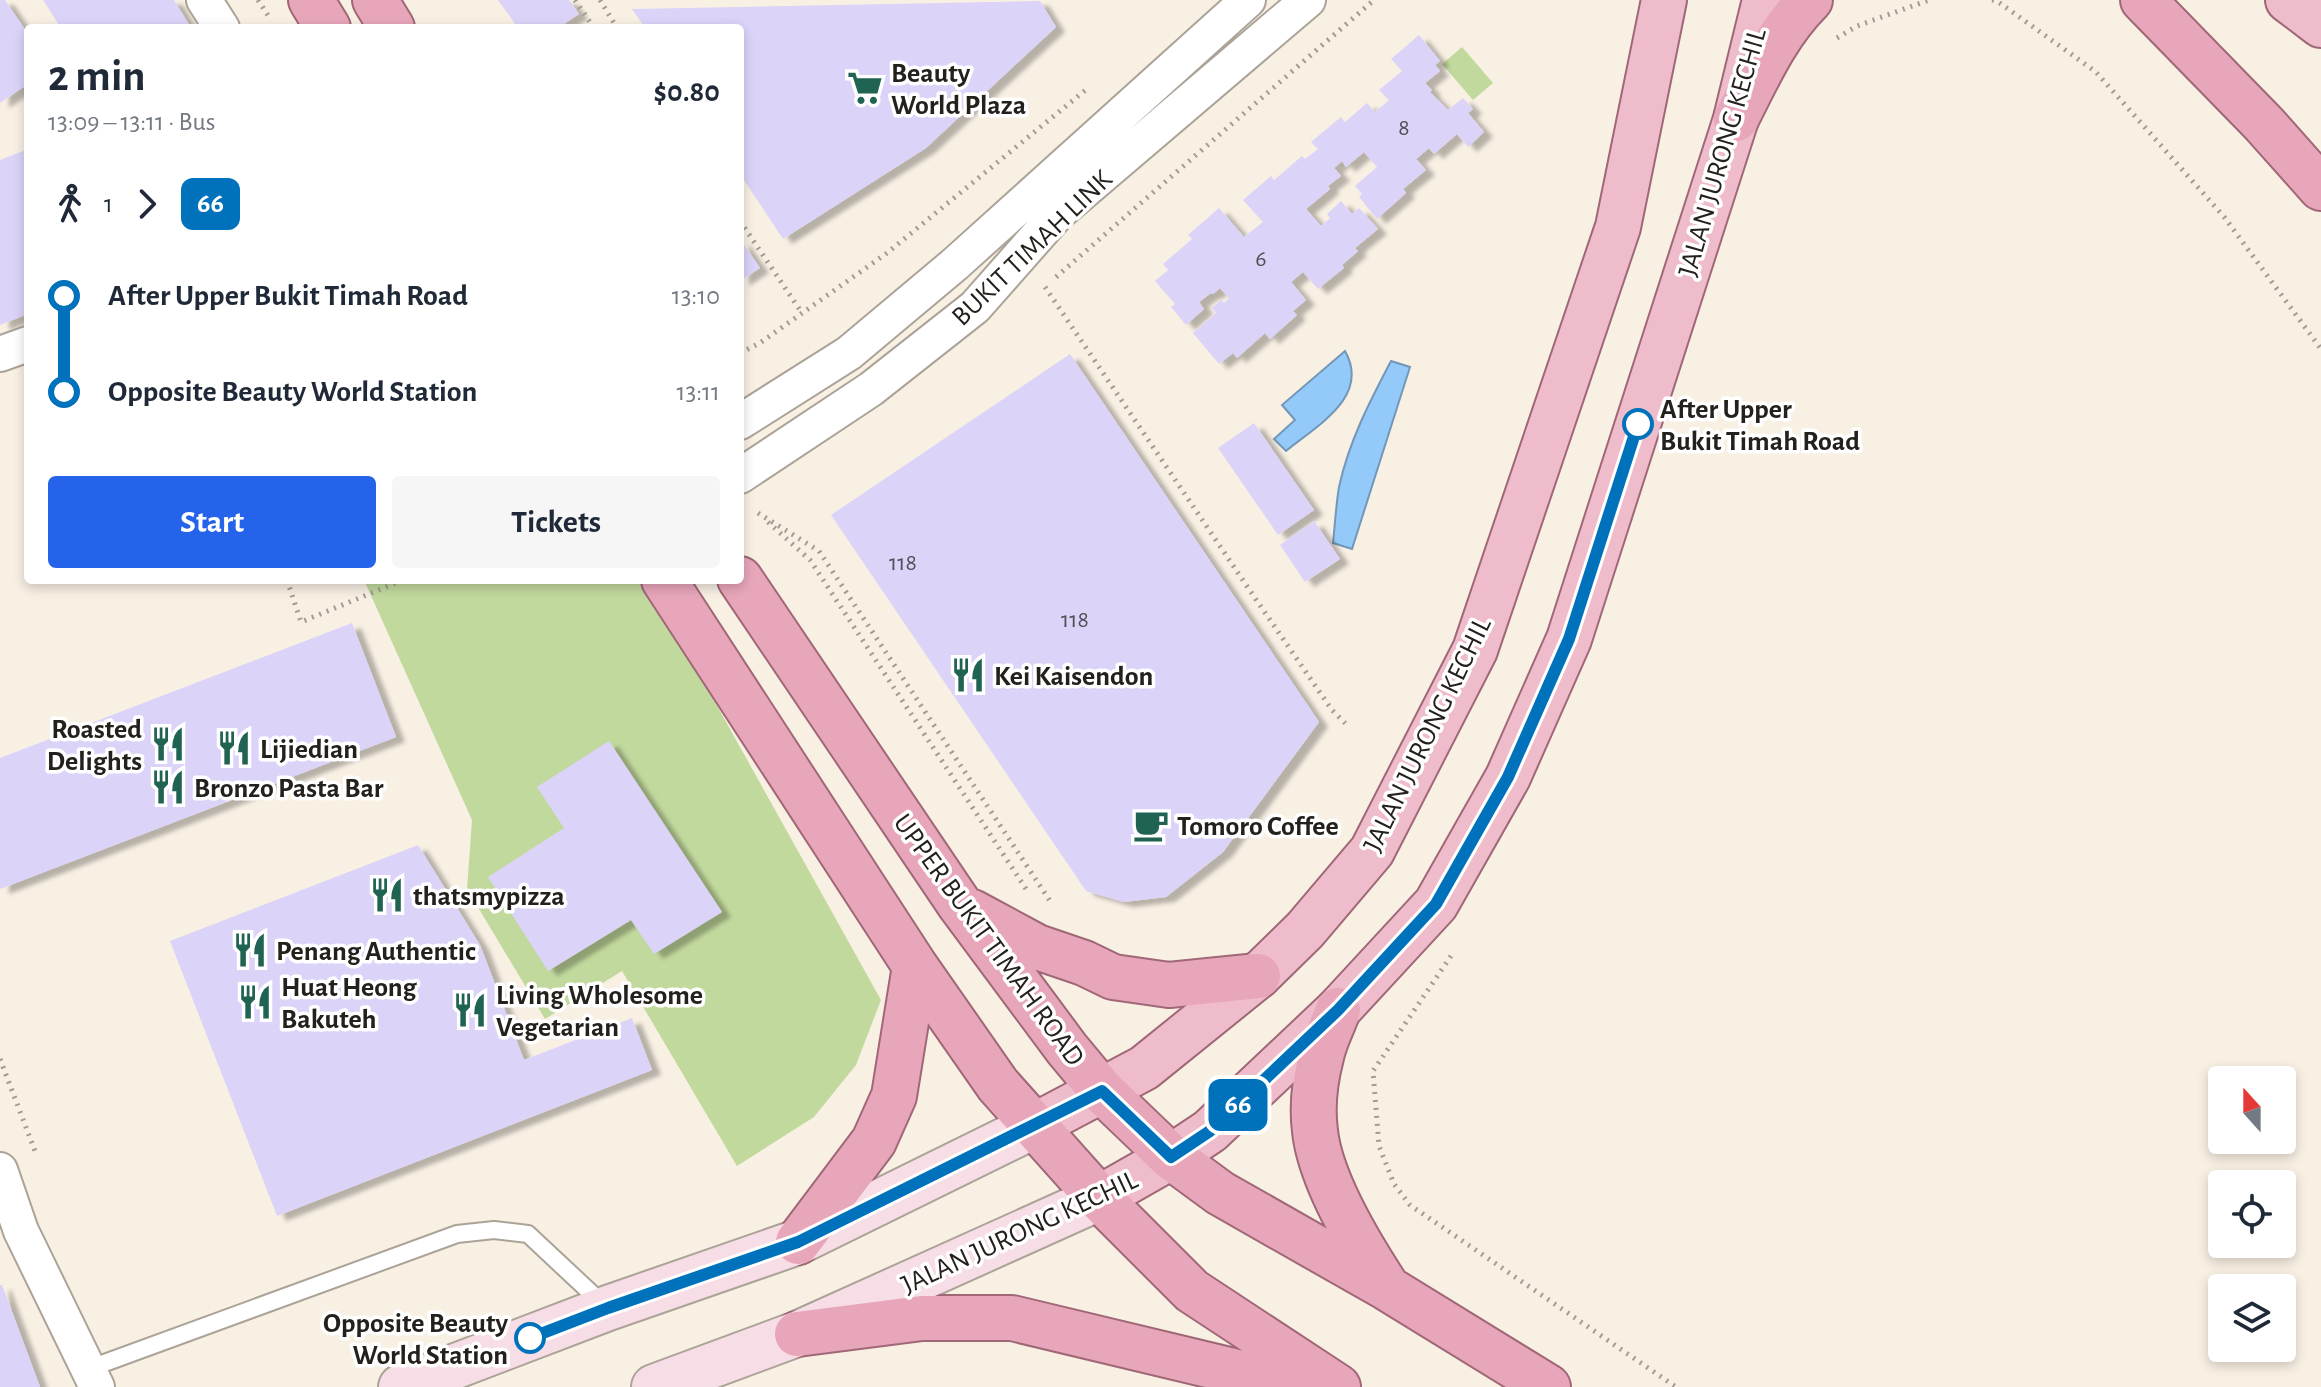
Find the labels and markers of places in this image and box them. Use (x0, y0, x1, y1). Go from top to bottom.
place label: Beauty World Plaza (891, 60, 1026, 120)
supermarket icon: Beauty World Plaza (846, 69, 884, 107)
place label: After Upper Bukit Timah Road (1660, 396, 1860, 456)
marker: After Upper Bukit Timah Road (1623, 409, 1653, 439)
restaurant icon: Kei Kaisendon (949, 656, 987, 694)
place label: Kei Kaisendon (994, 663, 1153, 691)
place label: Roasted Delights (47, 716, 142, 776)
restaurant icon: Roasted Delights (149, 725, 187, 763)
restaurant icon: Lijiedian (215, 729, 253, 767)
place label: Lijiedian (260, 736, 358, 764)
restaurant icon: Bronzo Pasta Bar (149, 768, 187, 806)
place label: Bronzo Pasta Bar (194, 775, 384, 803)
cafe icon: Tomoro Coffee (1132, 806, 1170, 844)
place label: Tomoro Coffee (1177, 813, 1339, 841)
restaurant icon: thatsmypizza (368, 876, 406, 914)
place label: thatsmypizza (413, 883, 565, 911)
restaurant icon: Penang Authentic (231, 931, 269, 969)
place label: Penang Authentic (276, 938, 476, 966)
place label: Huat Heong Bakuteh (281, 974, 418, 1034)
place label: Living Wholesome Vegetarian (496, 982, 703, 1042)
restaurant icon: Huat Heong Bakuteh (236, 983, 274, 1021)
restaurant icon: Living Wholesome Vegetarian (451, 991, 489, 1029)
place label: Opposite Beauty World Station (323, 1310, 508, 1370)
marker: Opposite Beauty World Station (515, 1323, 545, 1353)

